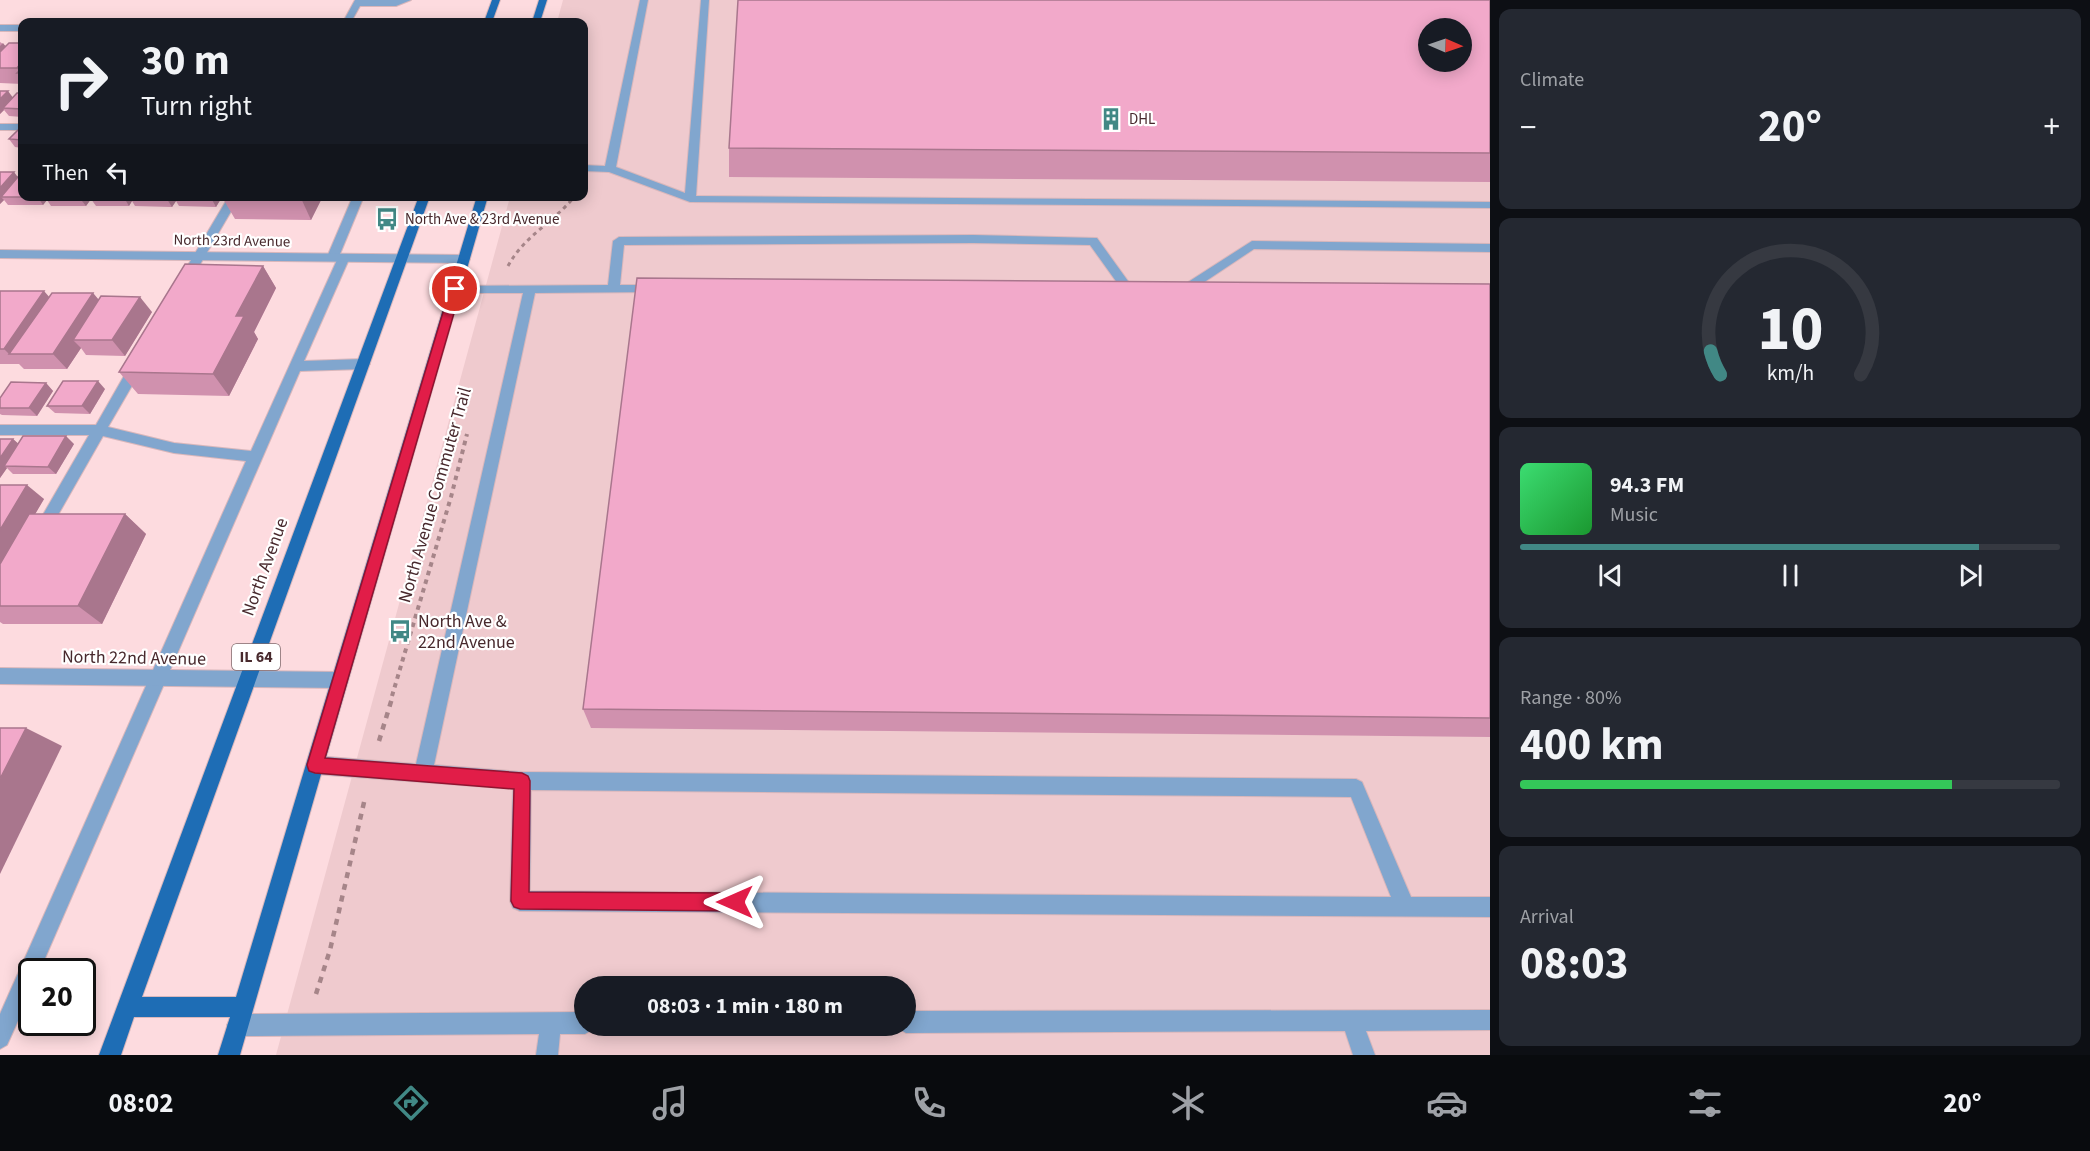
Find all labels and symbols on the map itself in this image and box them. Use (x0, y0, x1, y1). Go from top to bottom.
north arrow (1418, 18, 1472, 72)
building icon: DHL (1098, 106, 1124, 132)
place label: DHL (1129, 109, 1155, 130)
bus stop icon: North Ave & 23rd Avenue (374, 206, 400, 232)
place label: North Ave & 23rd Avenue (405, 209, 559, 230)
street label: North 23rd Avenue (173, 229, 291, 253)
pin (429, 263, 480, 314)
street label: North Avenue Commuter Trail (392, 384, 478, 606)
street label: North Avenue (236, 514, 294, 619)
place label: North Ave & 22nd Avenue (418, 609, 515, 655)
bus stop icon: North Ave & 22nd Avenue (387, 618, 413, 644)
street label: North 22nd Avenue (62, 644, 206, 672)
road number: IL 64 (232, 644, 280, 670)
position arrow (703, 870, 767, 934)
speed limit sign: 20 (18, 958, 96, 1036)

